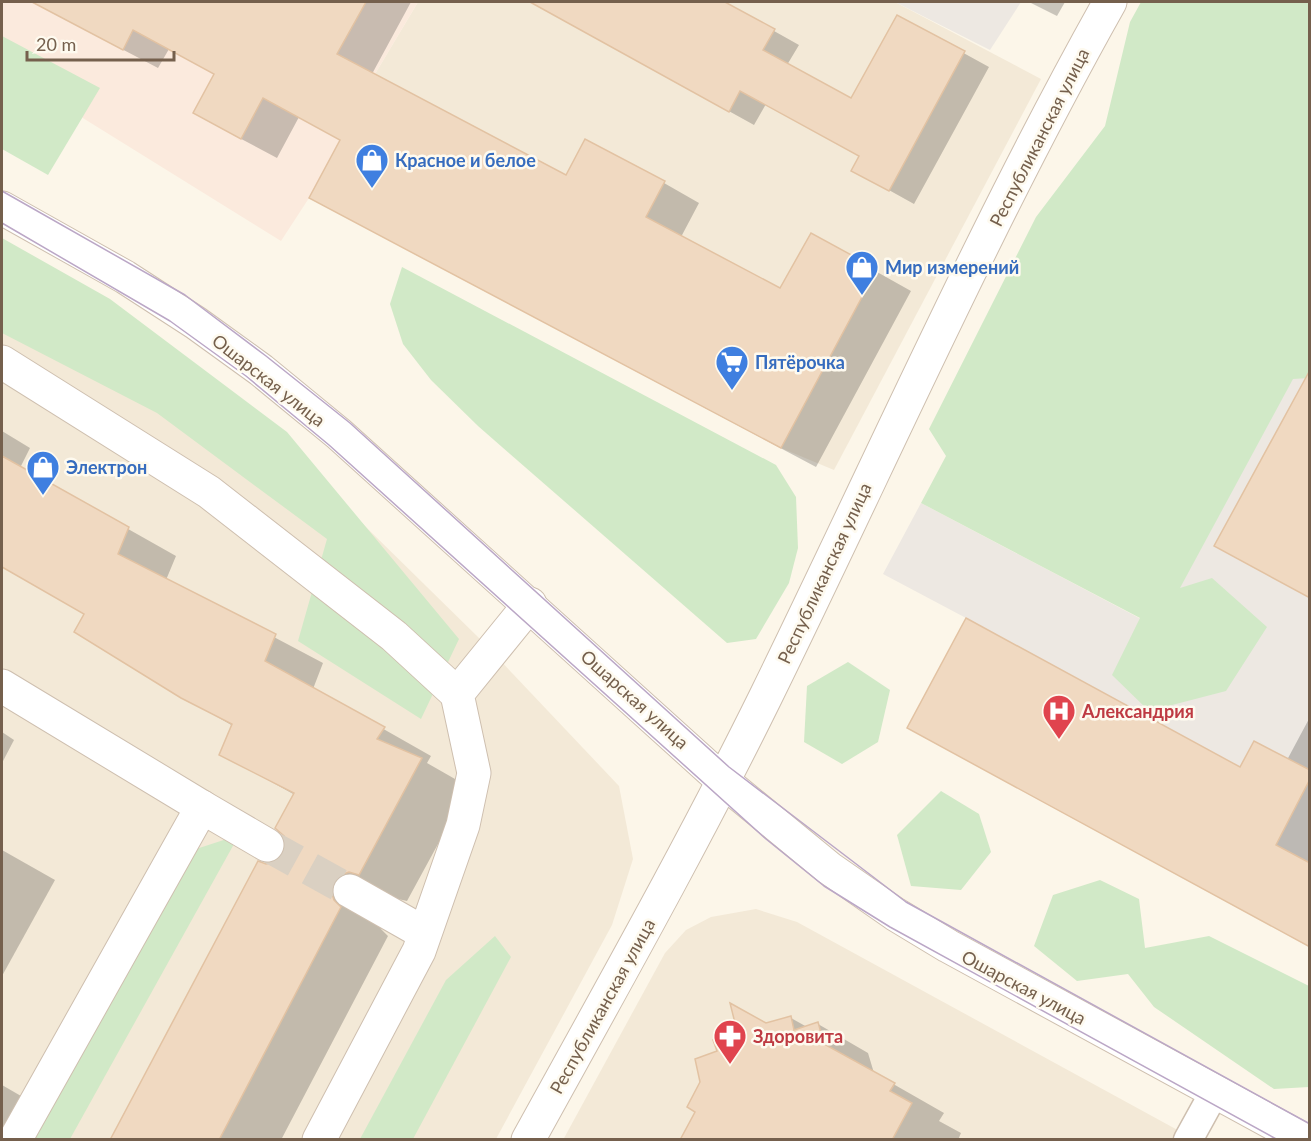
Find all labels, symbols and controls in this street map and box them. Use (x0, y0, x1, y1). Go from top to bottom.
scale bar (27, 24, 174, 62)
text: 20 m (36, 33, 76, 55)
street label: Республиканская улица (985, 44, 1093, 230)
shop icon: Красное и белое (354, 142, 390, 189)
place label: Красное и белое (395, 149, 536, 171)
shop icon: Мир измерений (844, 249, 880, 296)
place label: Мир измерений (885, 256, 1019, 278)
street label: Ошарская улица (208, 329, 330, 431)
supermarket icon: Пятёрочка (714, 344, 750, 391)
place label: Пятёрочка (755, 351, 845, 373)
shop icon: Электрон (25, 449, 61, 496)
place label: Электрон (66, 456, 147, 478)
street label: Республиканская улица (772, 479, 876, 667)
street label: Ошарская улица (577, 645, 693, 753)
hospital icon: Александрия (1041, 693, 1077, 740)
place label: Александрия (1081, 700, 1194, 722)
street label: Республиканская улица (545, 915, 659, 1097)
street label: Ошарская улица (958, 945, 1090, 1029)
pharmacy icon: Здоровита (712, 1018, 748, 1065)
place label: Здоровита (753, 1025, 843, 1047)

